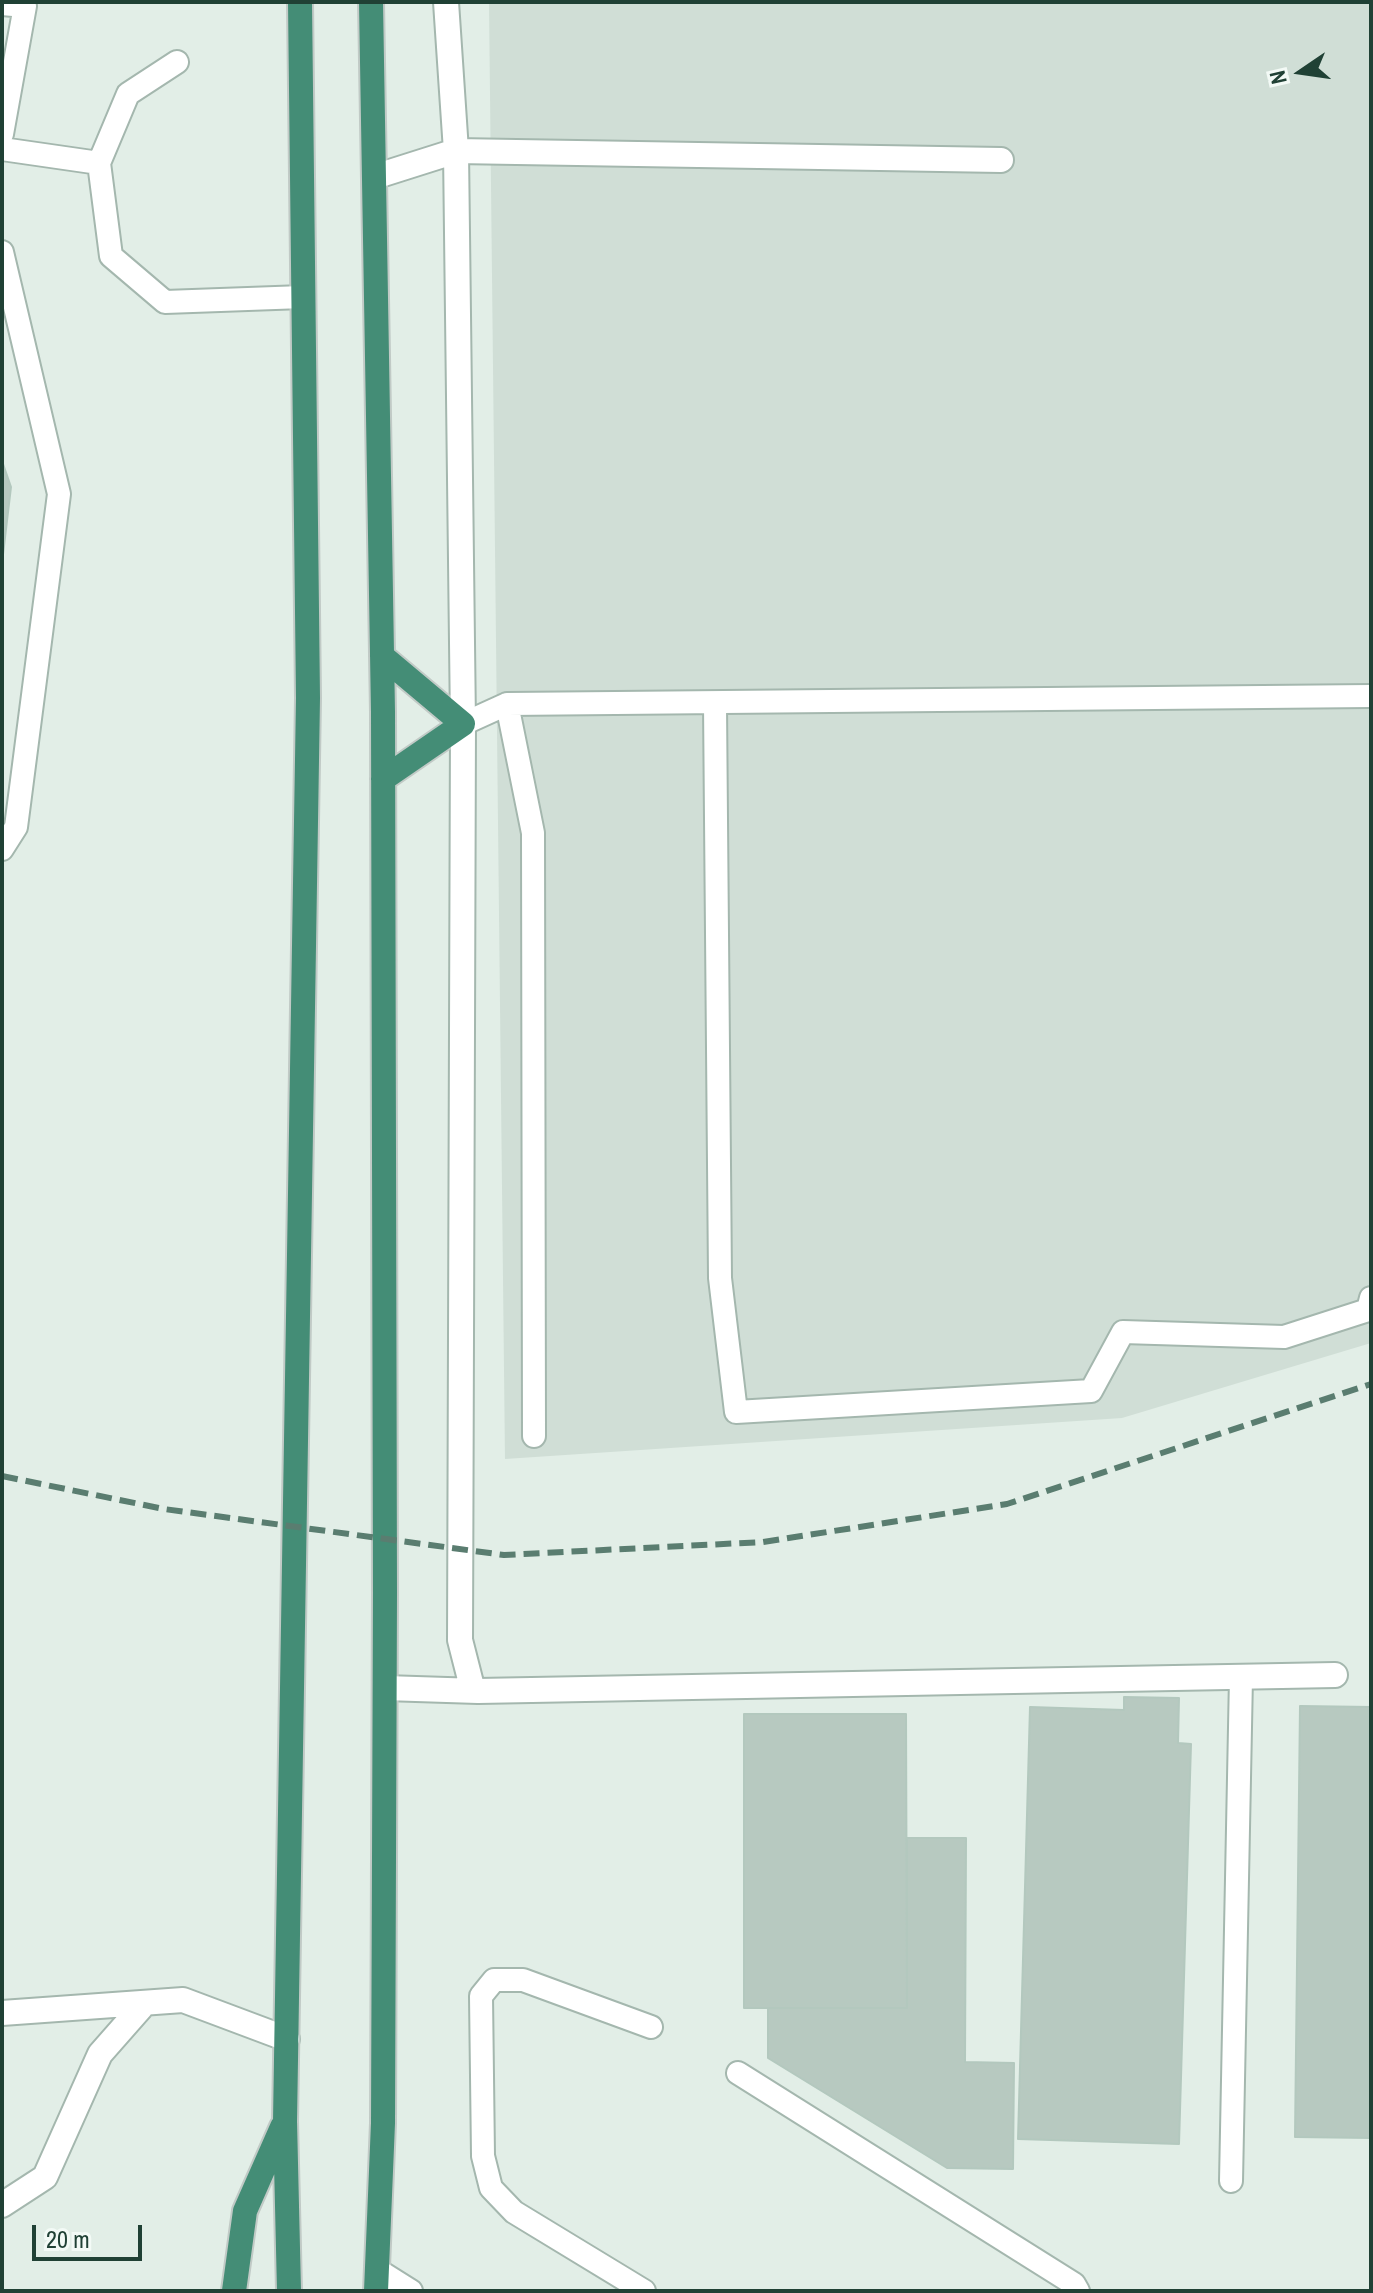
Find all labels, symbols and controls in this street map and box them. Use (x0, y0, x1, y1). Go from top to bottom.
north arrow (1261, 32, 1341, 112)
text: N (1262, 68, 1294, 87)
scale bar (36, 2209, 146, 2259)
text: 20 m (46, 2223, 90, 2255)

